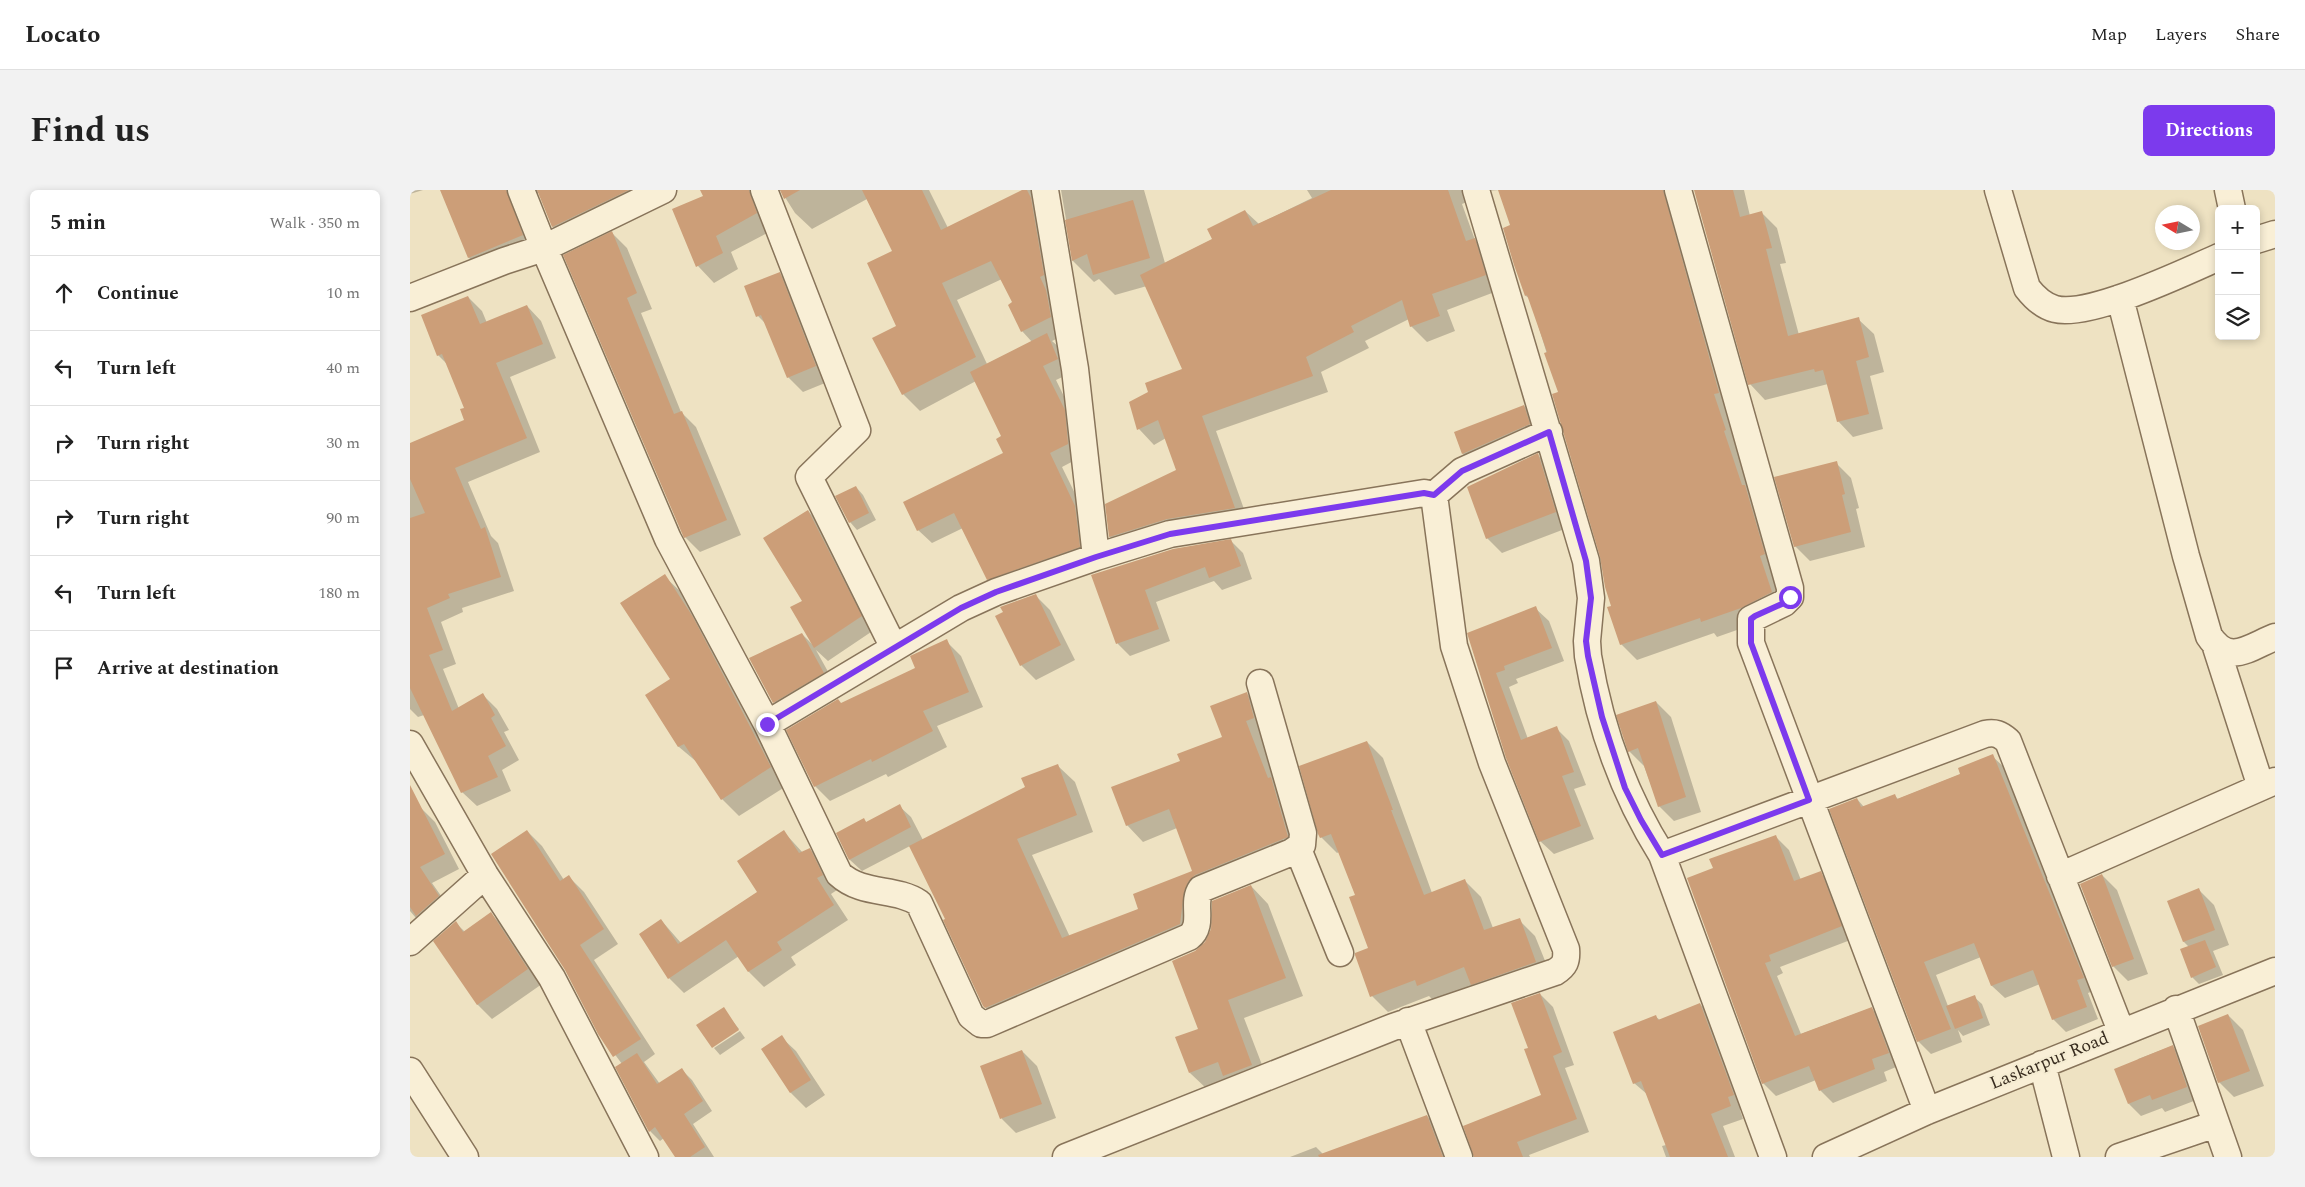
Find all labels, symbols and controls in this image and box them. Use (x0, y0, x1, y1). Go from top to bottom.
text: Locato (25, 17, 100, 53)
text: Map (2091, 21, 2127, 48)
text: Layers (2155, 21, 2207, 48)
text: Share (2235, 21, 2280, 48)
text: Find us (30, 104, 150, 157)
button: Directions (2143, 105, 2275, 156)
north arrow (2155, 205, 2200, 250)
map controls (2215, 205, 2260, 340)
button: + (2215, 205, 2260, 250)
text: 5 min (50, 207, 106, 239)
text: Walk · 350 m (269, 211, 360, 235)
button: − (2215, 250, 2260, 295)
icon: ahead (50, 279, 78, 307)
text: Continue (97, 279, 179, 308)
text: 10 m (326, 281, 360, 305)
button: layers (2215, 295, 2260, 340)
icon: left (50, 354, 78, 382)
text: Turn left (97, 354, 176, 383)
text: 40 m (326, 356, 360, 380)
icon: right (50, 429, 78, 457)
text: Turn right (97, 429, 190, 458)
text: 30 m (326, 431, 360, 455)
icon: right (50, 504, 78, 532)
text: Turn right (97, 504, 190, 533)
text: 90 m (326, 506, 360, 530)
icon: left (50, 579, 78, 607)
text: Turn left (97, 579, 176, 608)
text: 180 m (318, 581, 360, 605)
route start (1779, 586, 1802, 609)
icon: arrive (50, 654, 78, 682)
text: Arrive at destination (97, 654, 279, 683)
route end (756, 713, 779, 736)
street label: Laskarpur Road (1986, 1024, 2113, 1097)

